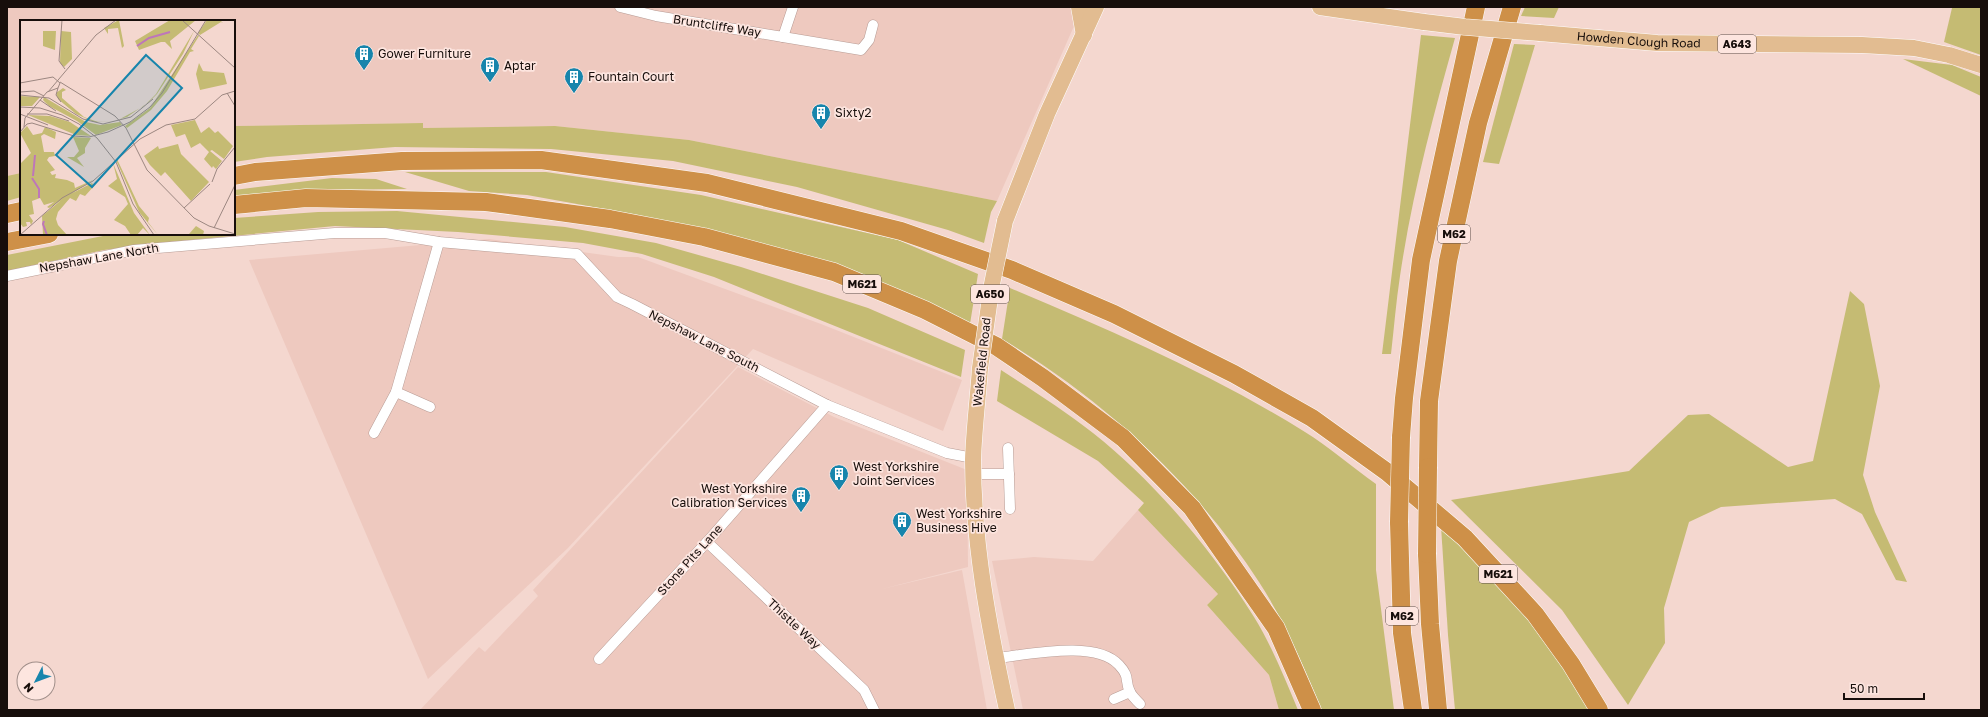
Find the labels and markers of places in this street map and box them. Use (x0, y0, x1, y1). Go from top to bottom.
building icon: Gower Furniture (353, 43, 375, 71)
place label: Gower Furniture (378, 46, 471, 61)
building icon: Aptar (479, 55, 501, 83)
place label: Aptar (504, 58, 536, 73)
building icon: Fountain Court (563, 66, 585, 94)
place label: Fountain Court (588, 69, 674, 84)
building icon: Sixty2 (810, 102, 832, 130)
place label: Sixty2 (835, 105, 871, 120)
place label: West Yorkshire Joint Services (853, 459, 939, 488)
building icon: West Yorkshire Joint Services (828, 463, 850, 491)
place label: West Yorkshire Calibration Services (671, 481, 787, 510)
building icon: West Yorkshire Calibration Services (790, 485, 812, 513)
place label: West Yorkshire Business Hive (916, 506, 1002, 535)
building icon: West Yorkshire Business Hive (891, 510, 913, 538)

